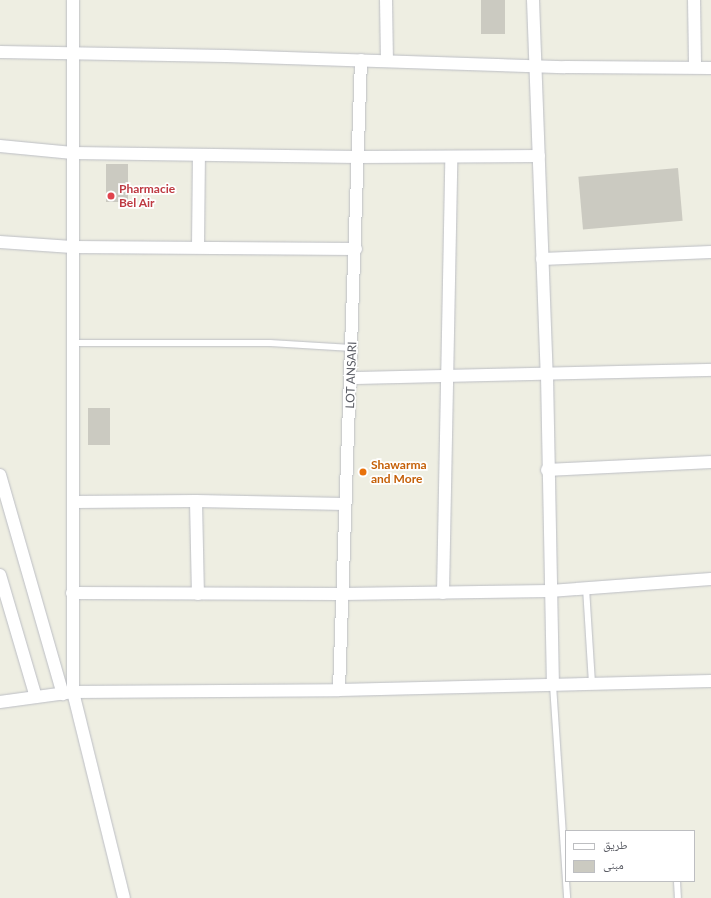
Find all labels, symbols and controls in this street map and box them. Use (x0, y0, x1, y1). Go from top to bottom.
place label: Pharmacie Bel Air (119, 182, 175, 210)
marker: Pharmacie Bel Air (106, 191, 116, 201)
street label: LOT ANSARI (343, 341, 359, 409)
place label: Shawarma and More (371, 458, 427, 486)
marker: Shawarma and More (358, 467, 368, 477)
legend (565, 830, 695, 882)
text: طريق (603, 837, 628, 852)
text: مبنى (603, 857, 624, 872)

